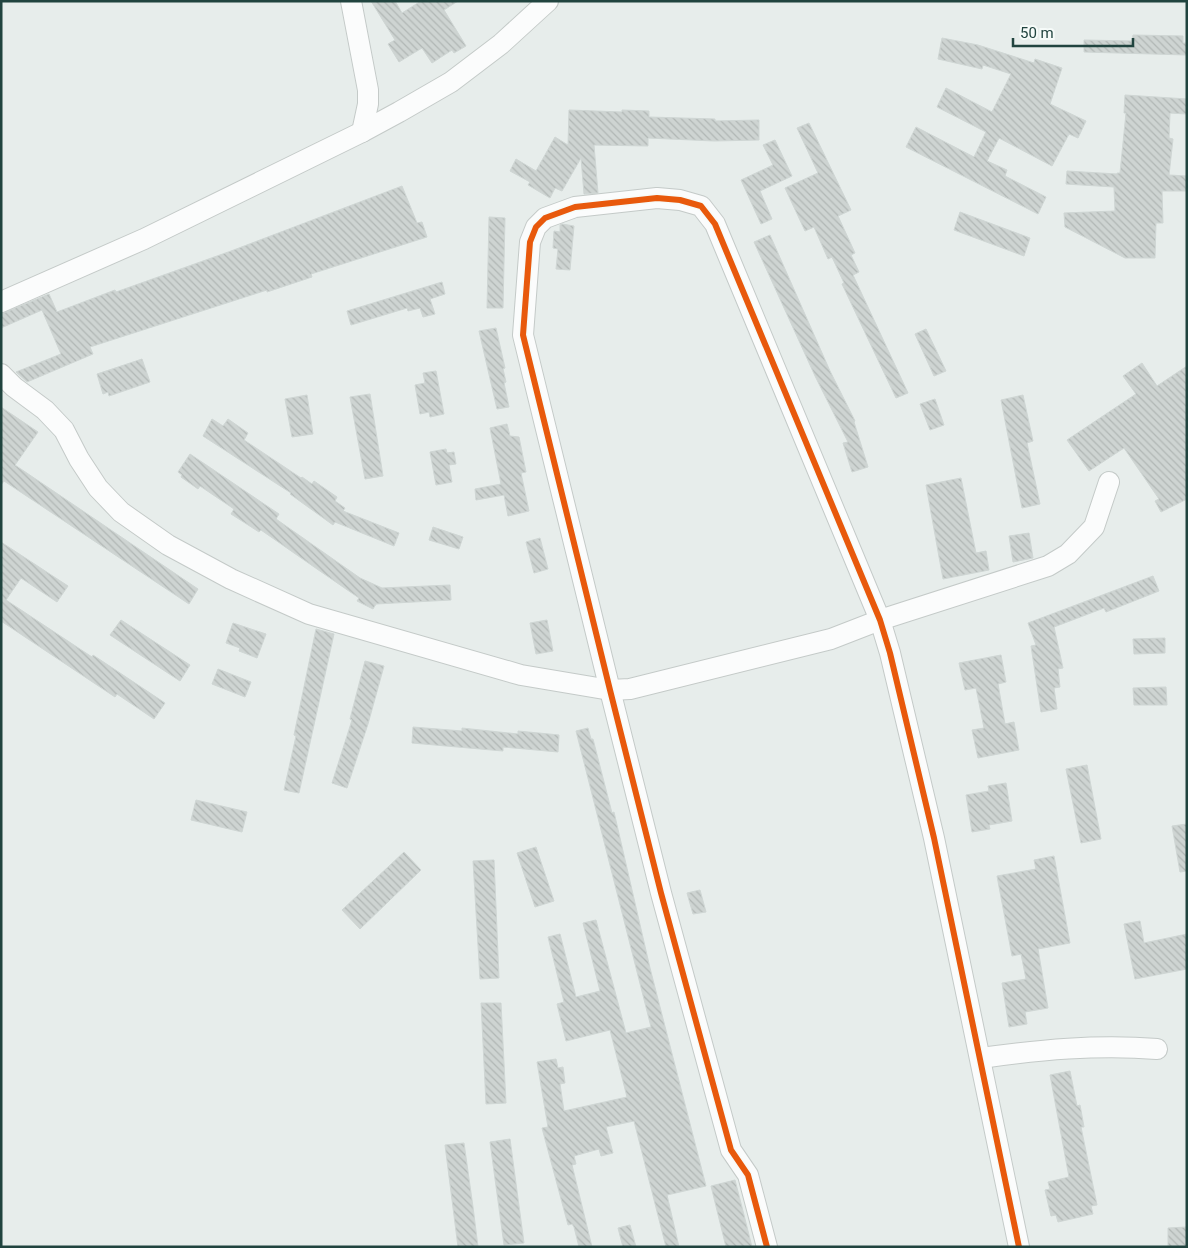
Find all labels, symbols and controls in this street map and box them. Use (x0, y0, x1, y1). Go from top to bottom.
scale bar (1013, 15, 1133, 47)
text: 50 m (1020, 24, 1054, 42)

